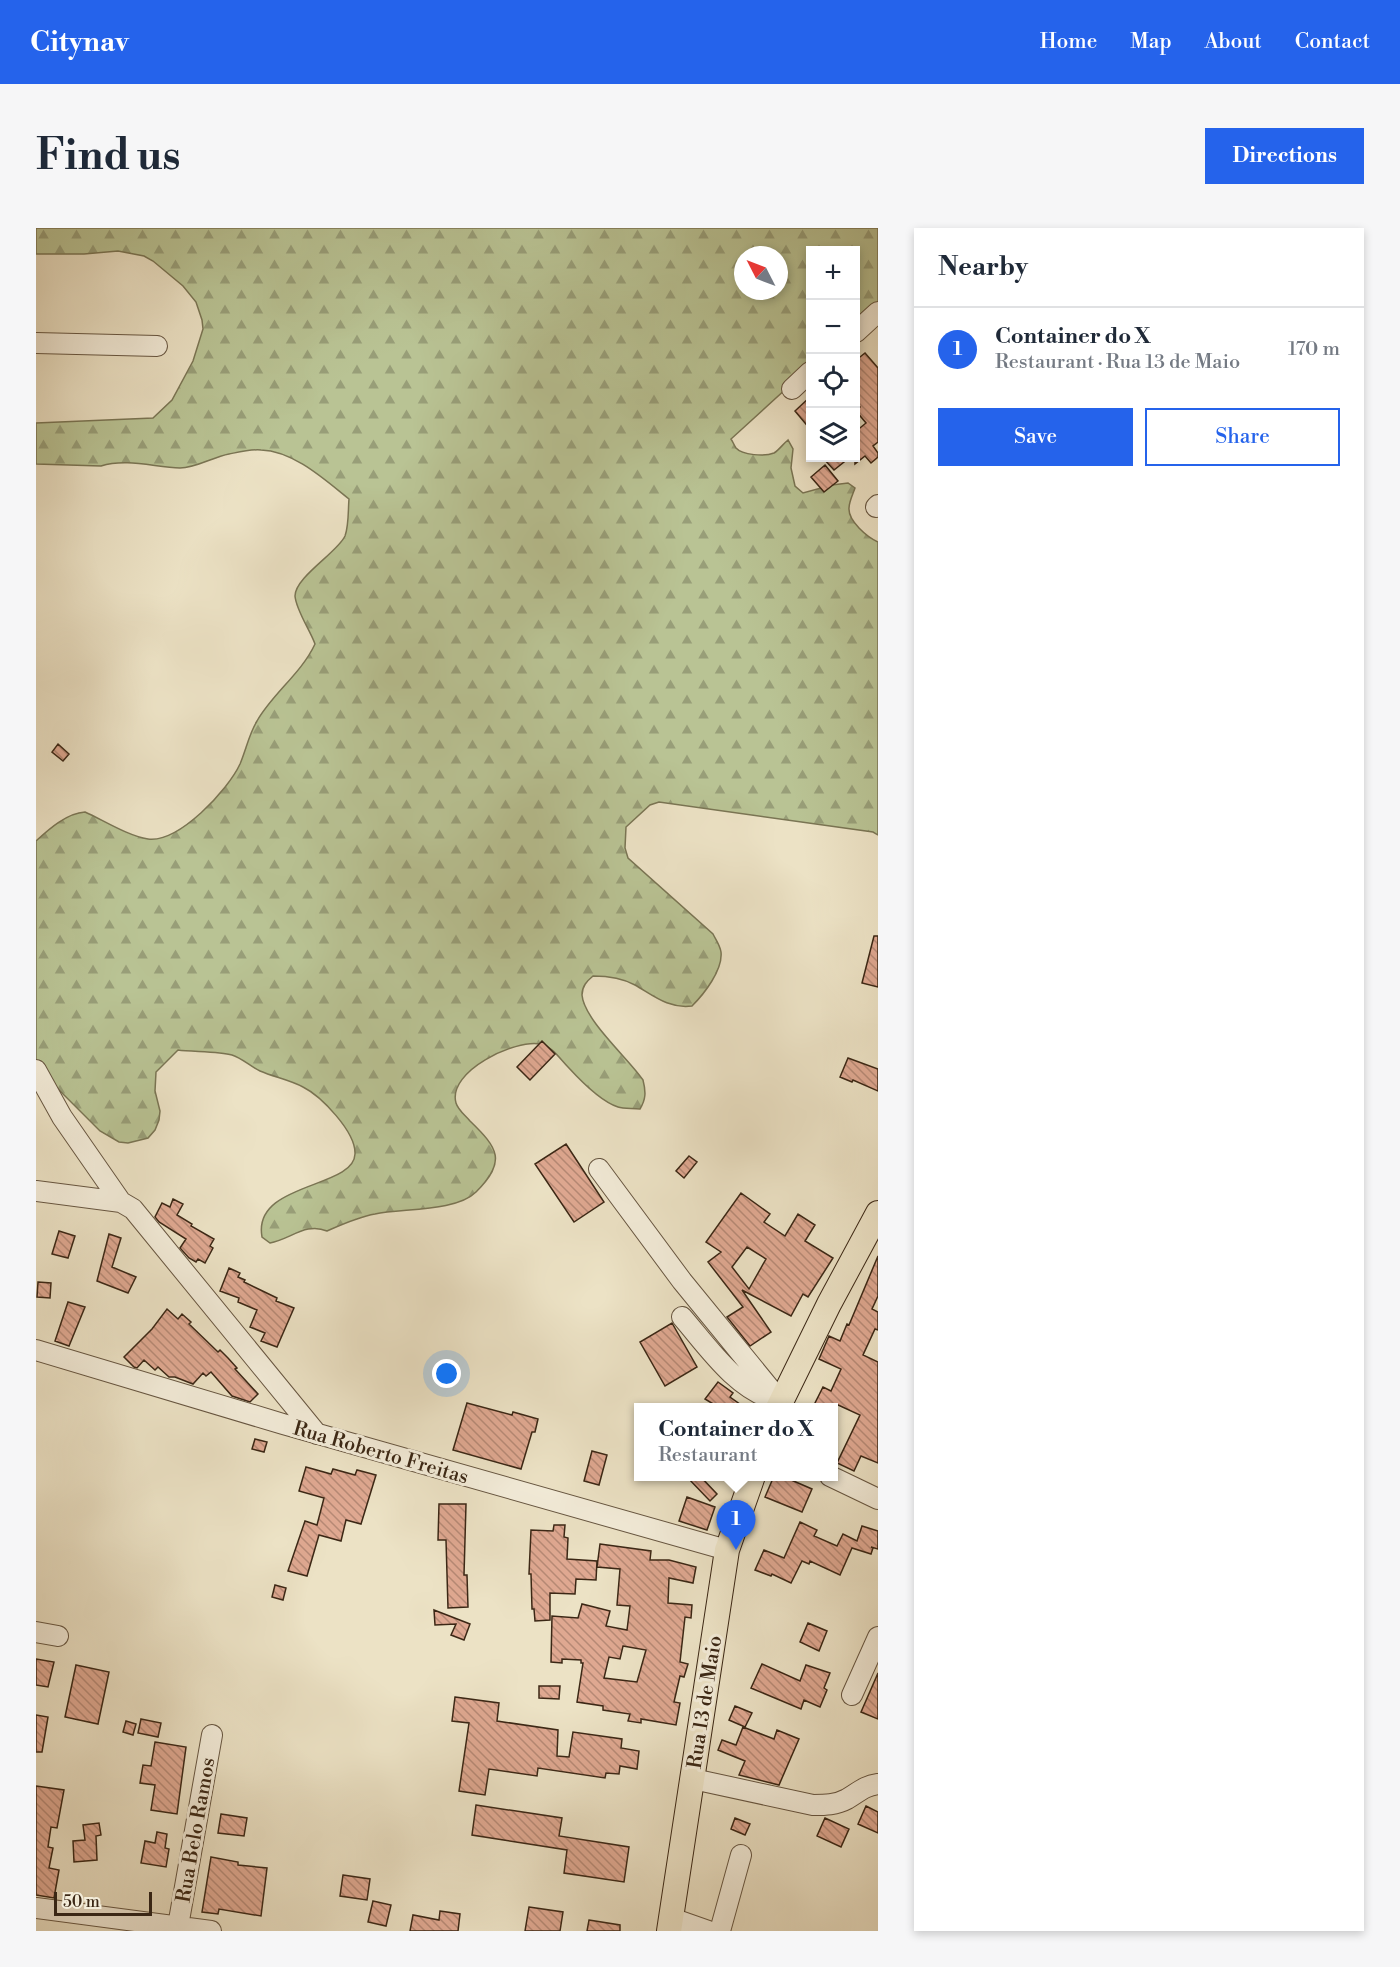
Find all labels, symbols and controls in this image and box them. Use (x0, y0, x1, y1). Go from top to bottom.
text: Citynav (30, 25, 129, 60)
text: Home (1040, 29, 1097, 55)
text: Map (1130, 29, 1172, 55)
text: About (1205, 29, 1262, 55)
text: Contact (1295, 29, 1370, 55)
button: Directions (1205, 128, 1364, 184)
text: Find us (36, 130, 180, 183)
north arrow (734, 246, 788, 300)
map controls (806, 246, 860, 462)
button: + (806, 246, 860, 300)
text: Nearby (938, 251, 1028, 283)
button: − (806, 300, 860, 354)
text: Container do X (995, 323, 1151, 350)
text: 1 (953, 337, 962, 362)
text: 170 m (1288, 337, 1340, 362)
text: Restaurant · Rua 13 de Maio (995, 350, 1240, 375)
button: locate (806, 354, 860, 408)
button: layers (806, 408, 860, 462)
button: Save (938, 408, 1133, 466)
button: Share (1145, 408, 1340, 466)
your location (432, 1359, 461, 1388)
popup (634, 1403, 838, 1481)
street label: Rua Roberto Freitas (290, 1416, 471, 1490)
text: Container do X (658, 1416, 814, 1443)
text: Restaurant (658, 1443, 757, 1468)
pin: 1 (716, 1500, 756, 1550)
street label: Rua 13 de Maio (683, 1634, 728, 1771)
street label: Rua Belo Ramos (171, 1756, 222, 1905)
scale bar (54, 1889, 152, 1916)
text: 50 m (63, 1892, 100, 1912)

